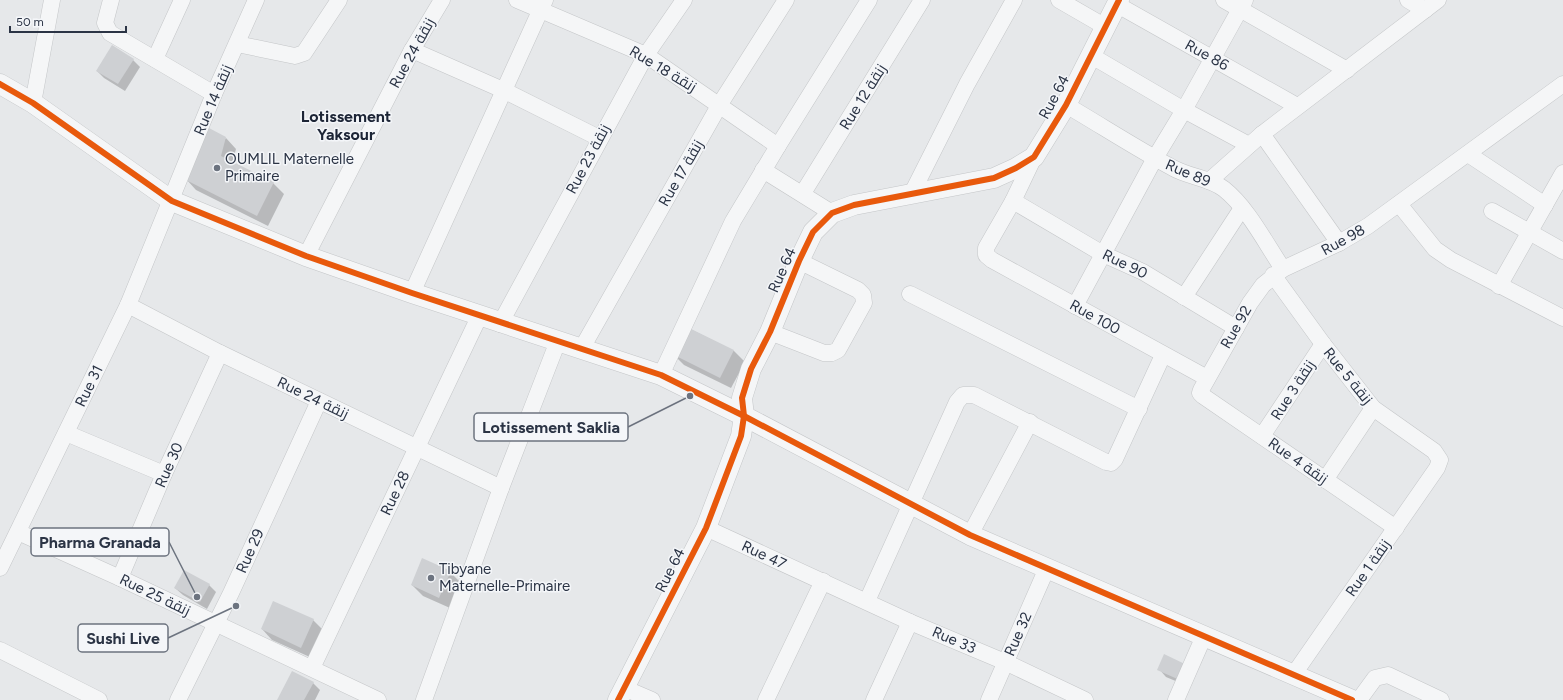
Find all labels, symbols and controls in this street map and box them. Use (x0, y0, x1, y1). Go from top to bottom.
scale bar (10, 8, 126, 34)
text: 50 m (16, 15, 44, 29)
street label: Rue 24 زنقة (385, 15, 439, 91)
street label: Rue 86 (1182, 36, 1233, 75)
street label: Rue 18 زنقة (626, 42, 700, 96)
street label: Rue 12 زنقة (836, 61, 890, 133)
street label: Rue 14 زنقة (190, 62, 236, 138)
street label: Rue 64 (1035, 72, 1073, 122)
district label: Lotissement Yaksour (301, 107, 391, 144)
street label: Rue 23 زنقة (562, 121, 614, 197)
street label: Rue 17 زنقة (655, 137, 707, 209)
place label: OUMLIL Maternelle Primaire (225, 150, 354, 185)
street label: Rue 89 (1163, 155, 1213, 191)
marker: OUMLIL Maternelle Primaire (212, 163, 222, 173)
street label: Rue 98 (1318, 221, 1368, 259)
street label: Rue 64 (764, 245, 800, 295)
street label: Rue 90 (1100, 245, 1150, 283)
street label: Rue 100 (1067, 296, 1123, 338)
street label: Rue 92 (1217, 302, 1255, 352)
street label: Rue 5 زنقة (1320, 344, 1376, 408)
street label: Rue 3 زنقة (1267, 357, 1319, 423)
street label: Rue 31 (71, 362, 107, 410)
street label: Rue 24 زنقة (274, 373, 352, 423)
callout: Lotissement Saklia (474, 413, 628, 441)
text: Lotissement Saklia (482, 418, 620, 437)
street label: Rue 4 زنقة (1265, 434, 1331, 488)
street label: Rue 30 (151, 440, 187, 490)
street label: Rue 28 (377, 468, 413, 518)
street label: Rue 29 (232, 526, 268, 576)
callout: Pharma Granada (31, 528, 169, 556)
text: Pharma Granada (39, 533, 161, 552)
street label: Rue 1 زنقة (1342, 536, 1394, 600)
street label: Rue 47 (739, 537, 789, 573)
street label: Rue 64 (651, 545, 689, 595)
place label: Tibyane Maternelle-Primaire (439, 560, 570, 595)
street label: Rue 25 زنقة (117, 570, 193, 620)
marker: Tibyane Maternelle-Primaire (426, 573, 436, 583)
street label: Rue 32 (1000, 609, 1036, 659)
street label: Rue 33 (929, 623, 979, 657)
callout: Sushi Live (78, 624, 168, 652)
text: Sushi Live (86, 629, 160, 648)

